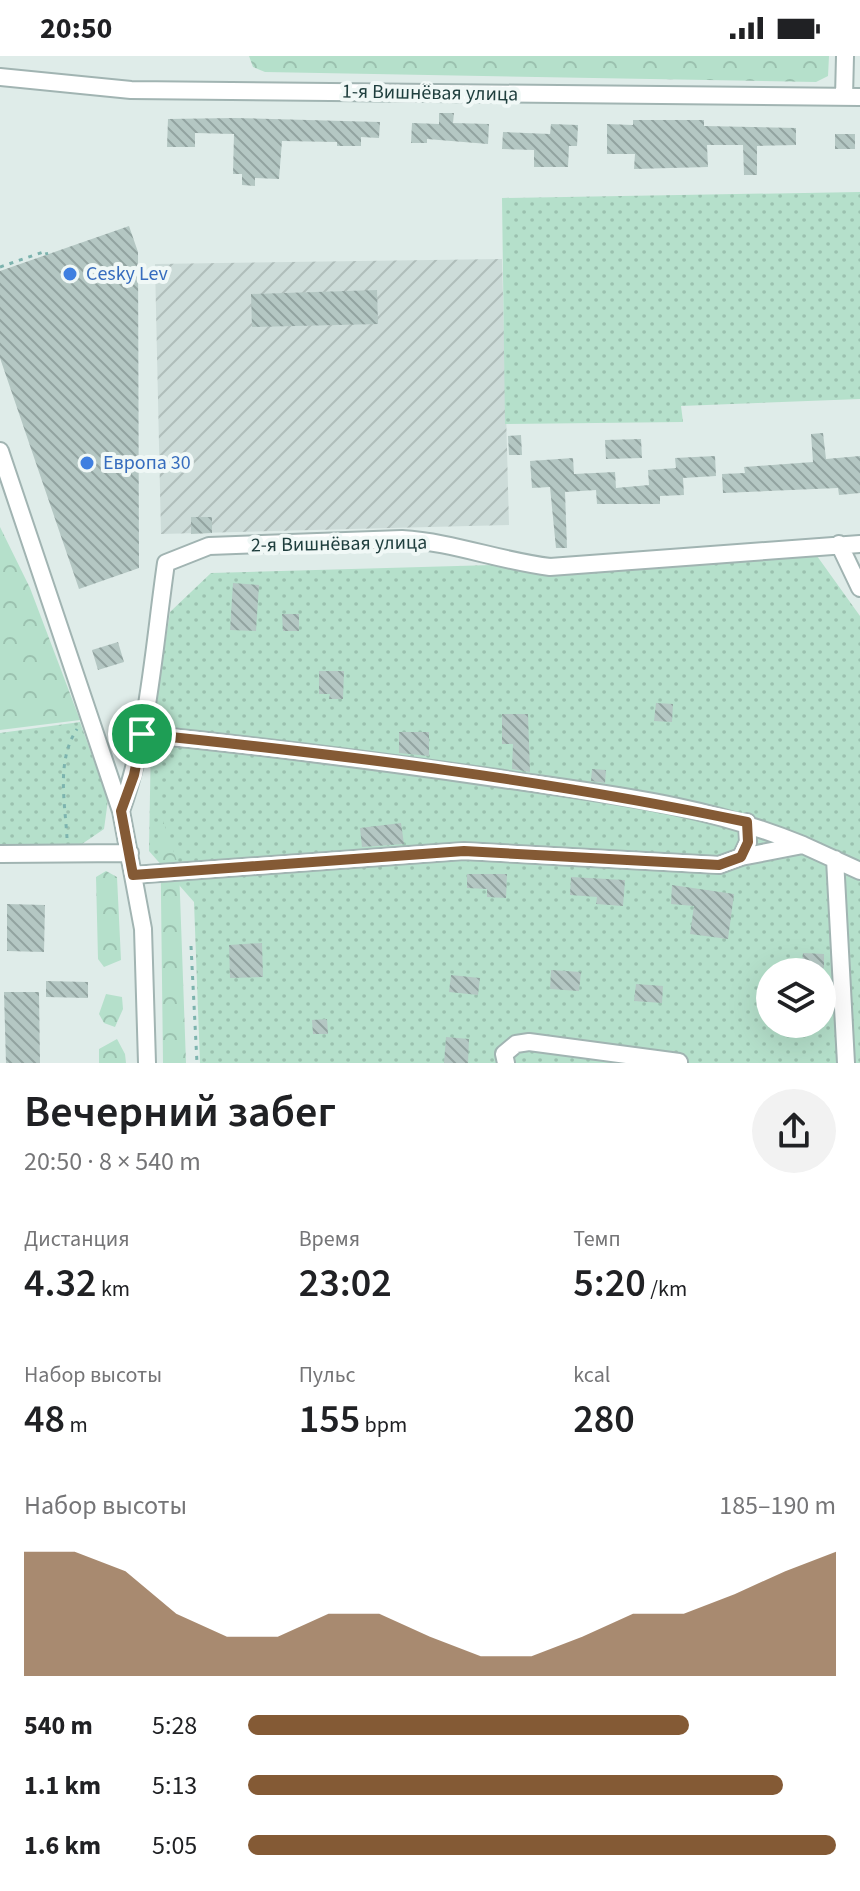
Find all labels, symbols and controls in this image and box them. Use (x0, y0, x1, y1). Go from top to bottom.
text: 20:50 (40, 7, 112, 50)
street label: 1-я Вишнёвая улица (342, 77, 518, 109)
place label: Cesky Lev (86, 260, 168, 288)
marker: Cesky Lev (61, 265, 79, 283)
place label: Европа 30 (103, 449, 191, 477)
marker: Европа 30 (78, 454, 96, 472)
street label: 2-я Вишнёвая улица (251, 528, 427, 560)
pin (108, 700, 176, 768)
icon: arrive (120, 712, 164, 756)
map controls (756, 958, 836, 1038)
button: layers (756, 958, 836, 1038)
text: Вечерний забег (24, 1081, 336, 1144)
button: share (752, 1089, 836, 1173)
text: 20:50 · 8 × 540 m (24, 1143, 201, 1180)
text: Дистанция (24, 1223, 130, 1255)
text: Время (299, 1223, 360, 1255)
text: Темп (573, 1223, 621, 1255)
text: 4.32 (24, 1255, 97, 1312)
text: 23:02 (299, 1255, 392, 1312)
text: 5:20 (573, 1255, 646, 1312)
text: km (97, 1273, 130, 1305)
text: /km (646, 1273, 687, 1305)
text: Набор высоты (24, 1359, 162, 1391)
text: Пульс (299, 1359, 355, 1391)
text: kcal (573, 1359, 610, 1391)
text: 48 (24, 1391, 65, 1448)
text: 155 (299, 1391, 360, 1448)
text: 280 (573, 1391, 635, 1448)
text: m (65, 1409, 88, 1441)
text: bpm (360, 1409, 407, 1441)
text: Набор высоты (24, 1487, 187, 1524)
text: 185–190 m (719, 1487, 836, 1524)
text: 540 m (24, 1707, 93, 1744)
text: 5:28 (152, 1707, 197, 1744)
text: 1.1 km (24, 1767, 101, 1804)
text: 5:13 (152, 1767, 197, 1804)
text: 1.6 km (24, 1827, 101, 1864)
text: 5:05 (152, 1827, 197, 1864)

